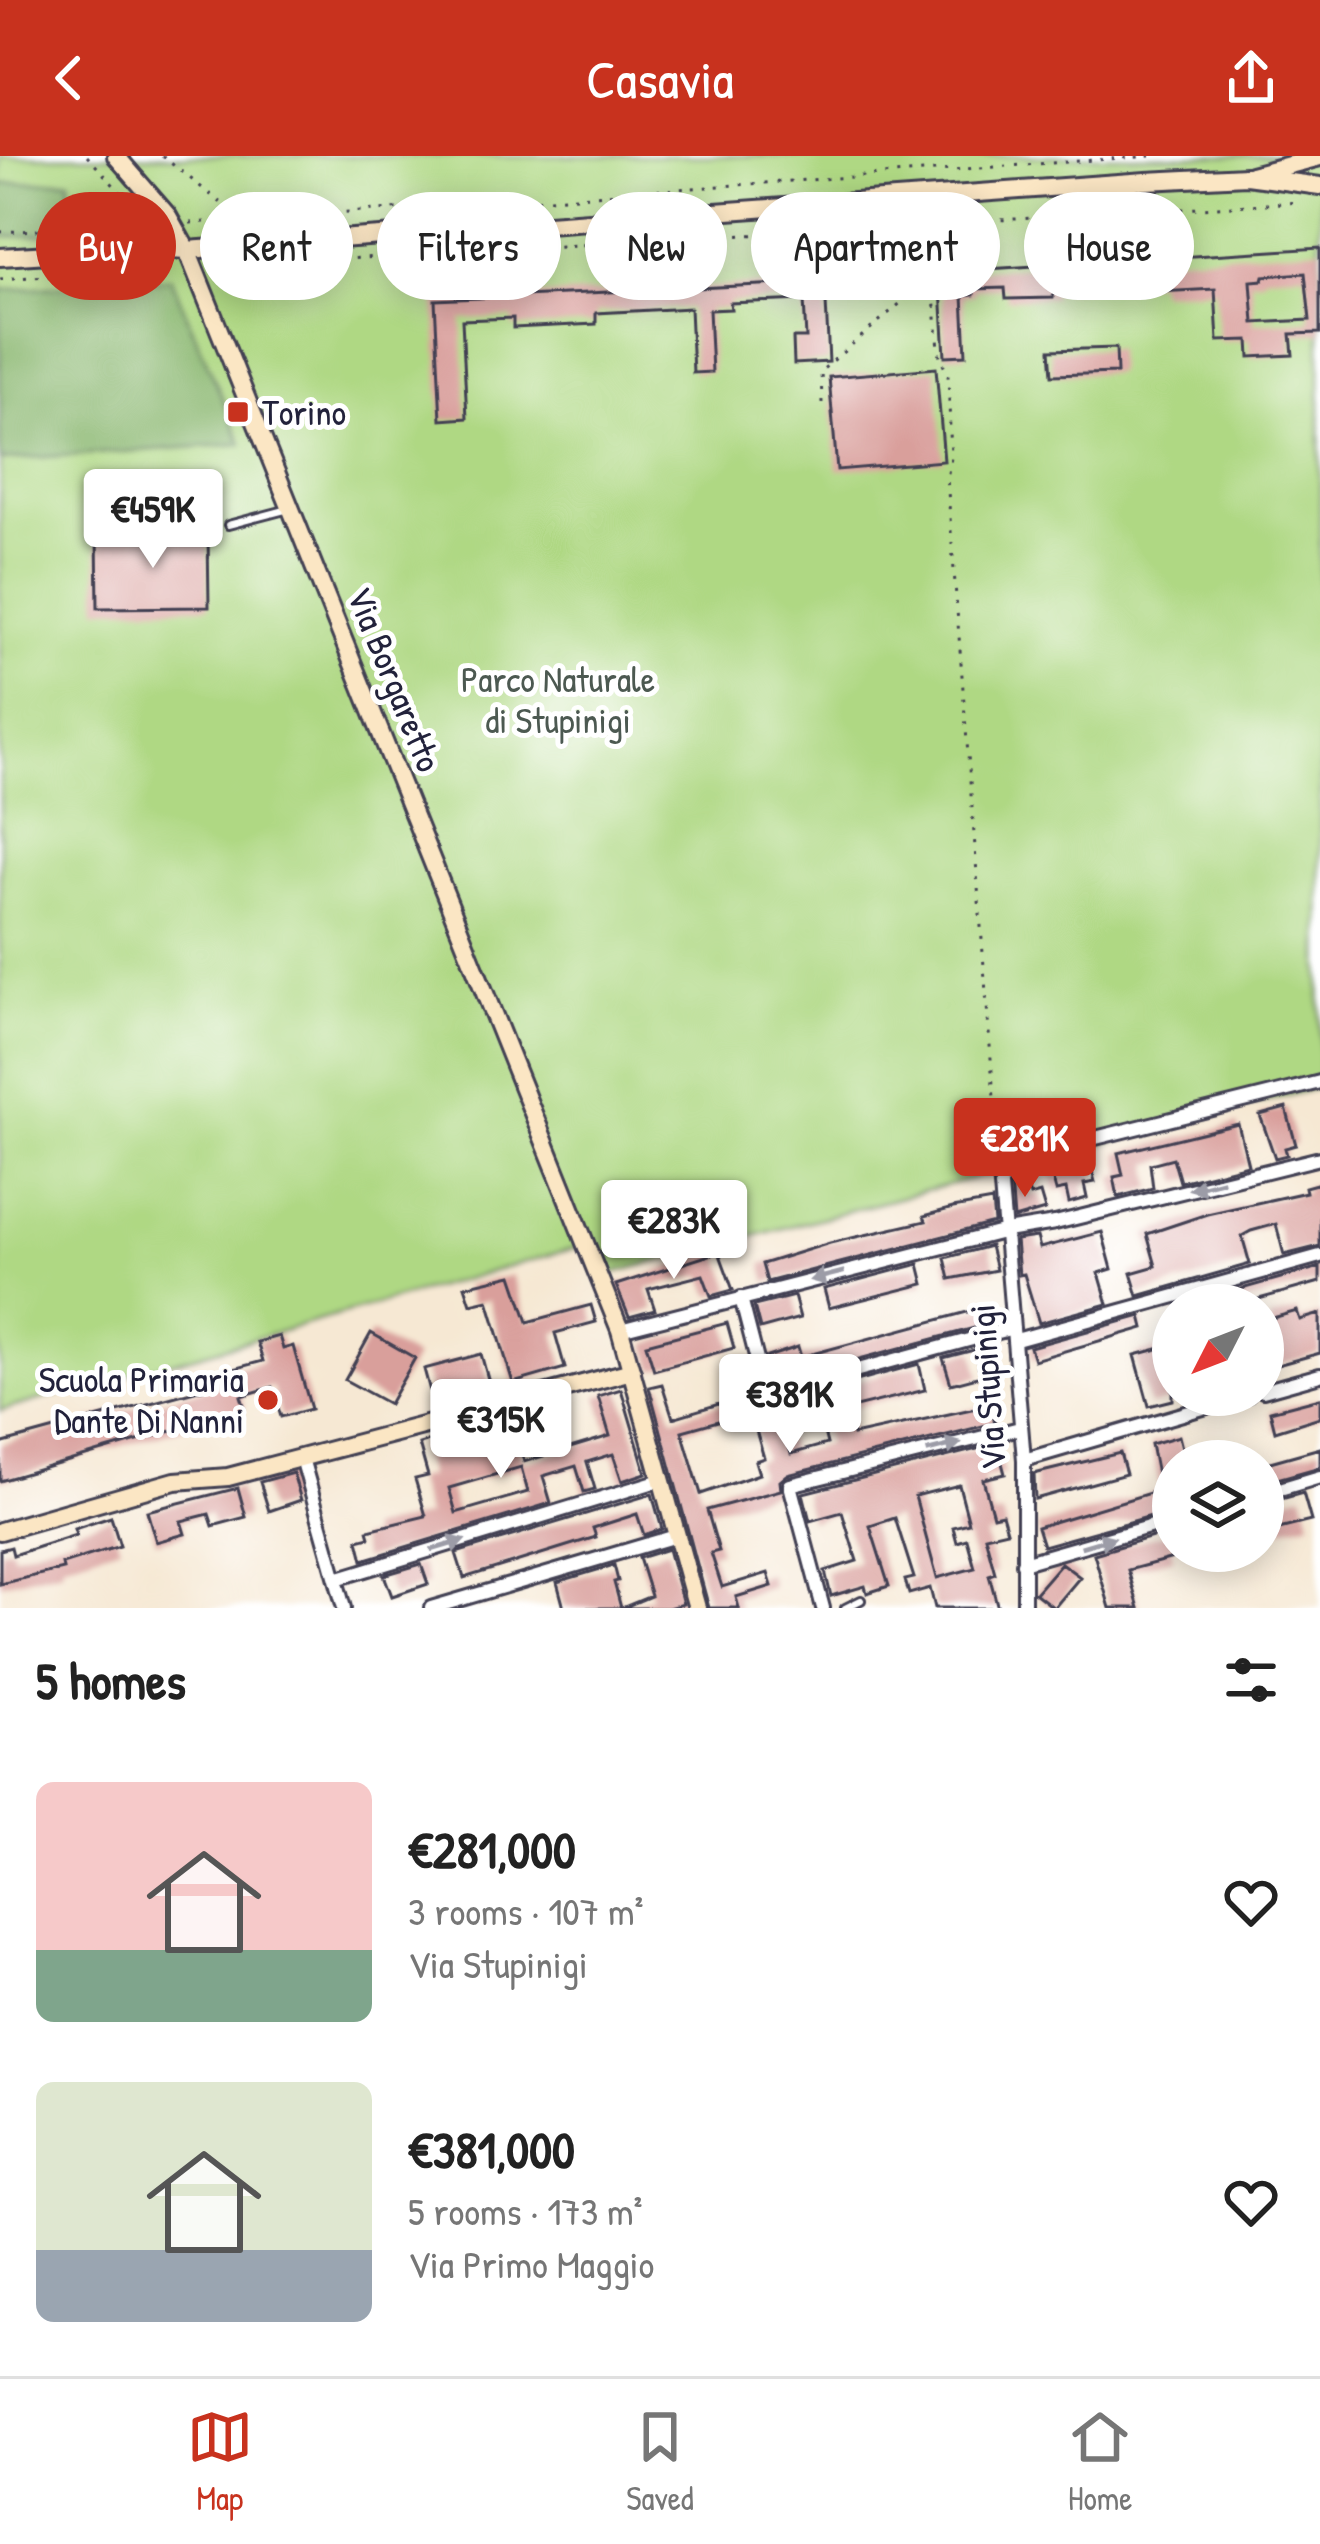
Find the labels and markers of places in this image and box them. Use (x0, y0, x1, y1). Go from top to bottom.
place label: Torino (262, 387, 346, 436)
marker: Torino (225, 399, 251, 425)
pin: €459K (69, 469, 237, 571)
pin: €281K (941, 1098, 1109, 1200)
pin: €283K (590, 1180, 758, 1282)
place label: Scuola Primaria Dante Di Nanni (39, 1354, 244, 1444)
pin: €381K (706, 1354, 874, 1456)
pin: €315K (417, 1379, 585, 1481)
marker: Scuola Primaria Dante Di Nanni (255, 1387, 281, 1413)

